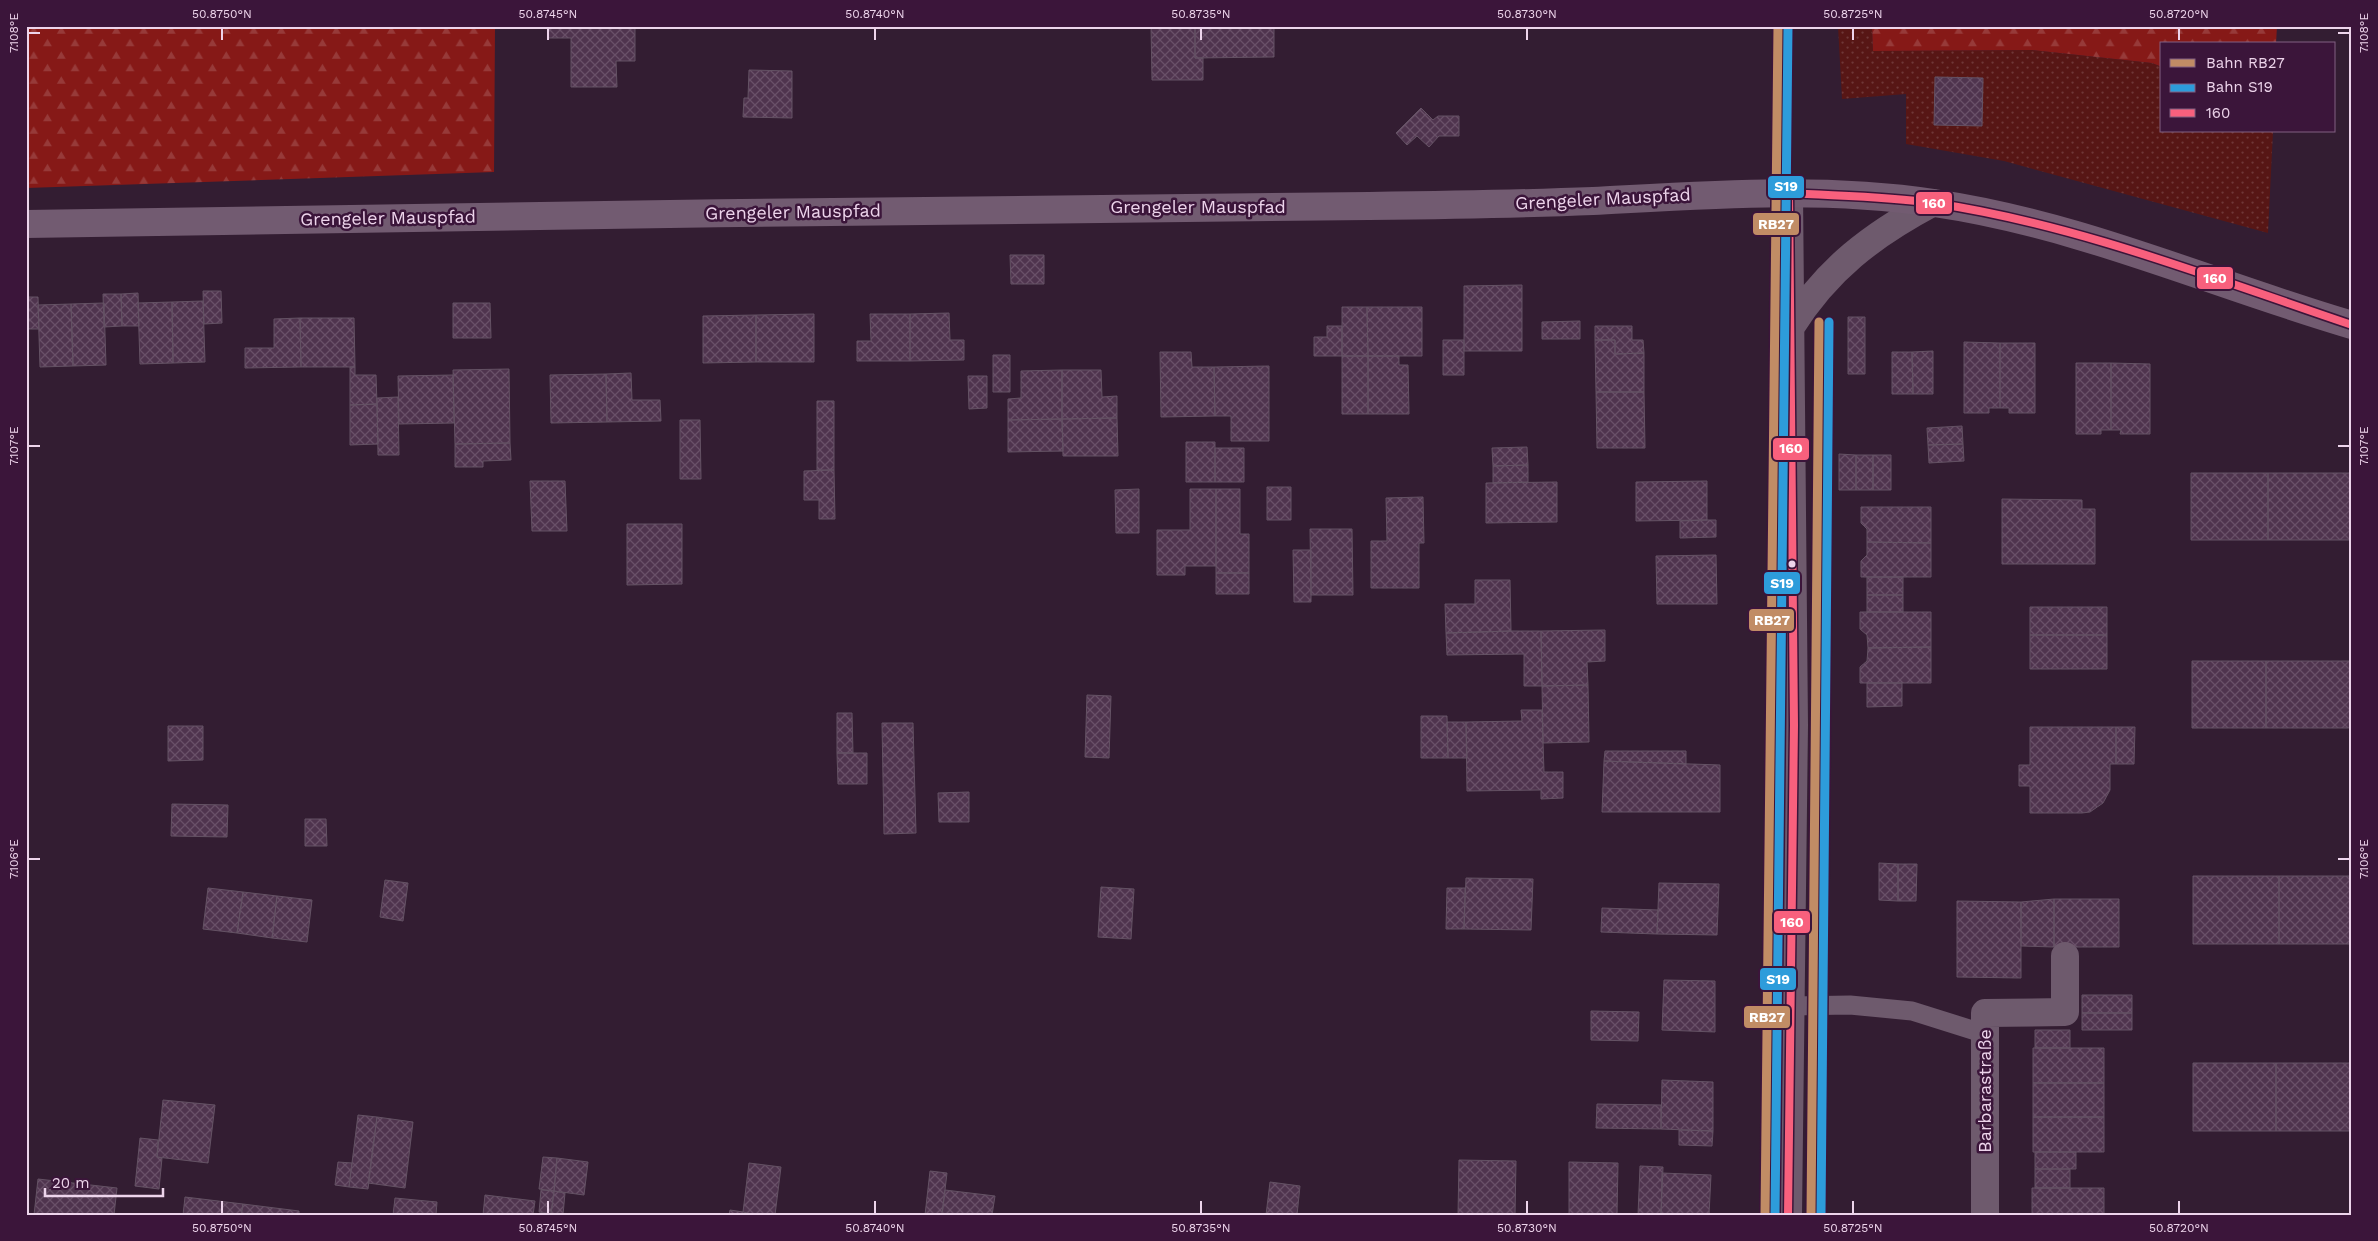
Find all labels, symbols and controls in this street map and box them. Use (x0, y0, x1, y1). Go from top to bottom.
text: 50.8750°N (192, 7, 252, 21)
text: 50.8745°N (519, 7, 577, 21)
text: 50.8740°N (845, 7, 905, 21)
text: 50.8735°N (1171, 7, 1231, 21)
text: 50.8730°N (1497, 7, 1557, 21)
text: 50.8725°N (1823, 7, 1883, 21)
text: 50.8720°N (2149, 7, 2209, 21)
text: 7.108°E (7, 13, 21, 53)
text: 7.108°E (2357, 13, 2371, 53)
legend (2160, 42, 2336, 132)
text: Bahn RB27 (2206, 54, 2285, 72)
text: Bahn S19 (2206, 78, 2273, 96)
text: 160 (2206, 104, 2230, 122)
line badge: S19 (1767, 175, 1805, 199)
text: S19 (1774, 178, 1798, 194)
street label: Grengeler Mauspfad (1515, 183, 1691, 214)
line badge: 160 (1915, 191, 1953, 215)
text: 160 (1922, 195, 1946, 211)
street label: Grengeler Mauspfad (1110, 196, 1286, 217)
street label: Grengeler Mauspfad (705, 199, 881, 224)
street label: Grengeler Mauspfad (300, 205, 476, 230)
line badge: RB27 (1752, 212, 1800, 236)
text: RB27 (1758, 216, 1794, 232)
line badge: 160 (2196, 266, 2234, 290)
text: 160 (2203, 270, 2227, 286)
text: 7.107°E (7, 426, 21, 466)
text: 7.107°E (2357, 426, 2371, 466)
line badge: 160 (1772, 437, 1810, 461)
text: 160 (1779, 440, 1803, 456)
unlabelled marker (1787, 559, 1797, 569)
line badge: S19 (1763, 571, 1801, 595)
text: S19 (1770, 575, 1794, 591)
line badge: RB27 (1748, 608, 1795, 632)
text: RB27 (1754, 612, 1790, 628)
text: 7.106°E (7, 839, 21, 879)
text: 7.106°E (2357, 839, 2371, 879)
line badge: 160 (1773, 910, 1811, 934)
text: 160 (1780, 914, 1804, 930)
line badge: S19 (1759, 967, 1797, 991)
text: S19 (1766, 971, 1790, 987)
line badge: RB27 (1743, 1005, 1791, 1029)
text: RB27 (1749, 1009, 1785, 1025)
street label: Barbarastraße (1974, 1029, 1995, 1153)
scale bar (45, 1166, 162, 1198)
text: 20 m (52, 1174, 90, 1192)
text: 50.8750°N (192, 1221, 252, 1235)
text: 50.8745°N (519, 1221, 577, 1235)
text: 50.8740°N (845, 1221, 905, 1235)
text: 50.8735°N (1171, 1221, 1231, 1235)
text: 50.8730°N (1497, 1221, 1557, 1235)
text: 50.8725°N (1823, 1221, 1883, 1235)
text: 50.8720°N (2149, 1221, 2209, 1235)

